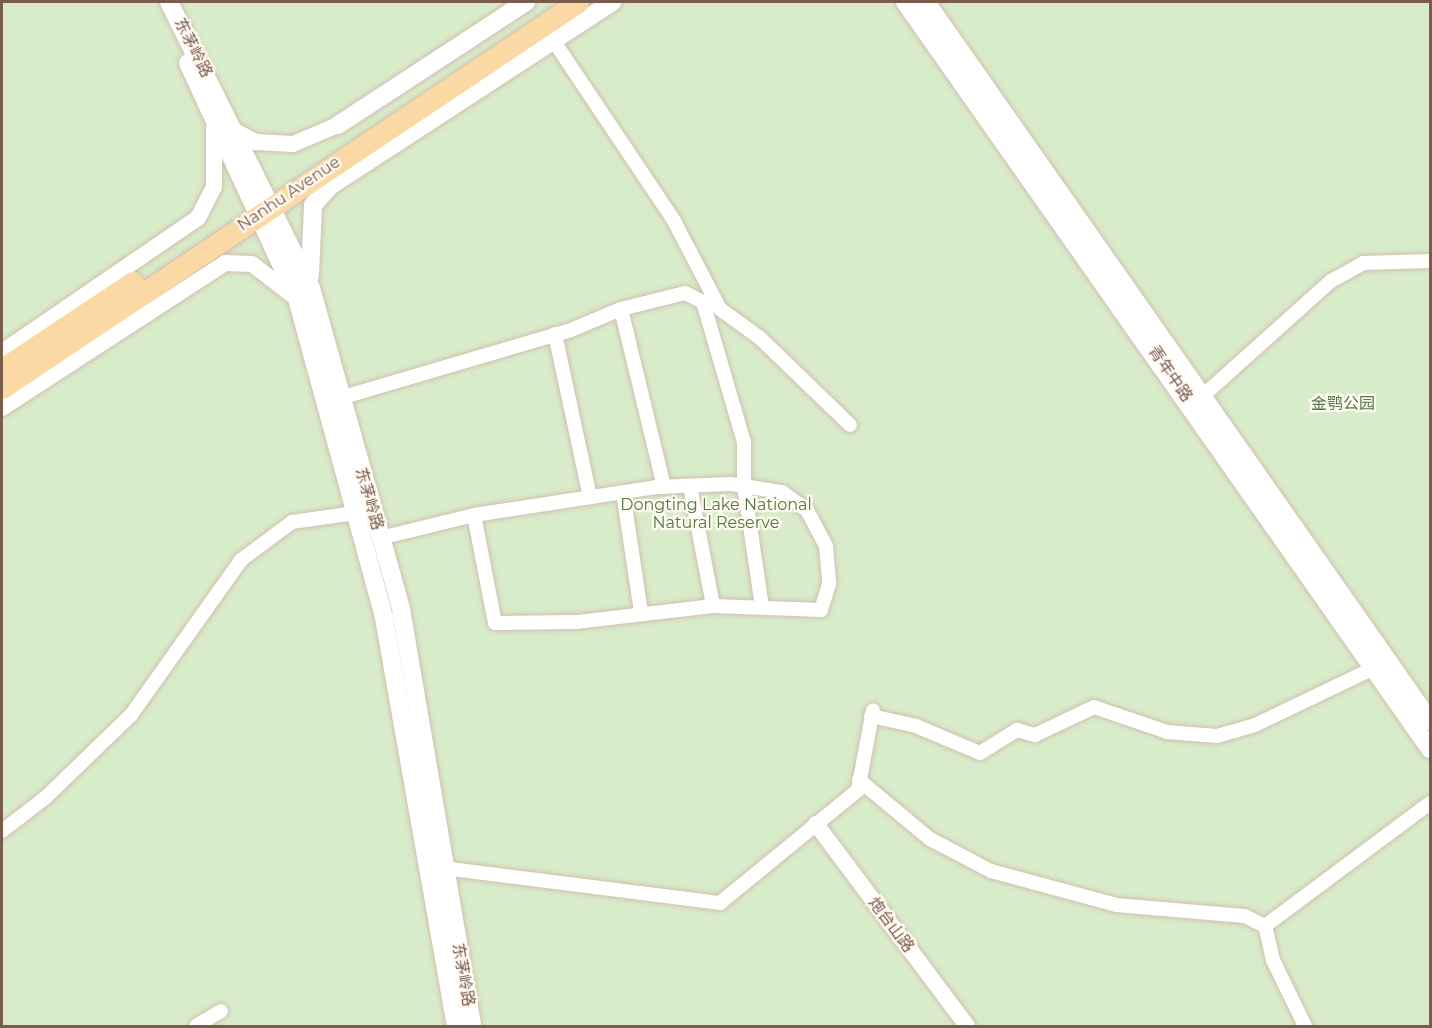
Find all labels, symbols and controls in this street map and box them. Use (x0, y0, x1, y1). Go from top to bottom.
street label: 东茅岭路 (170, 15, 216, 81)
street label: Nanhu Avenue (234, 153, 344, 235)
street label: 青年中路 (1144, 342, 1196, 406)
park label: 金鹗公园 (1311, 394, 1375, 414)
street label: 东茅岭路 (351, 466, 387, 532)
park label: Dongting Lake National Natural Reserve (620, 495, 812, 533)
street label: 炮台山路 (864, 894, 918, 956)
street label: 东茅岭路 (448, 942, 478, 1008)

